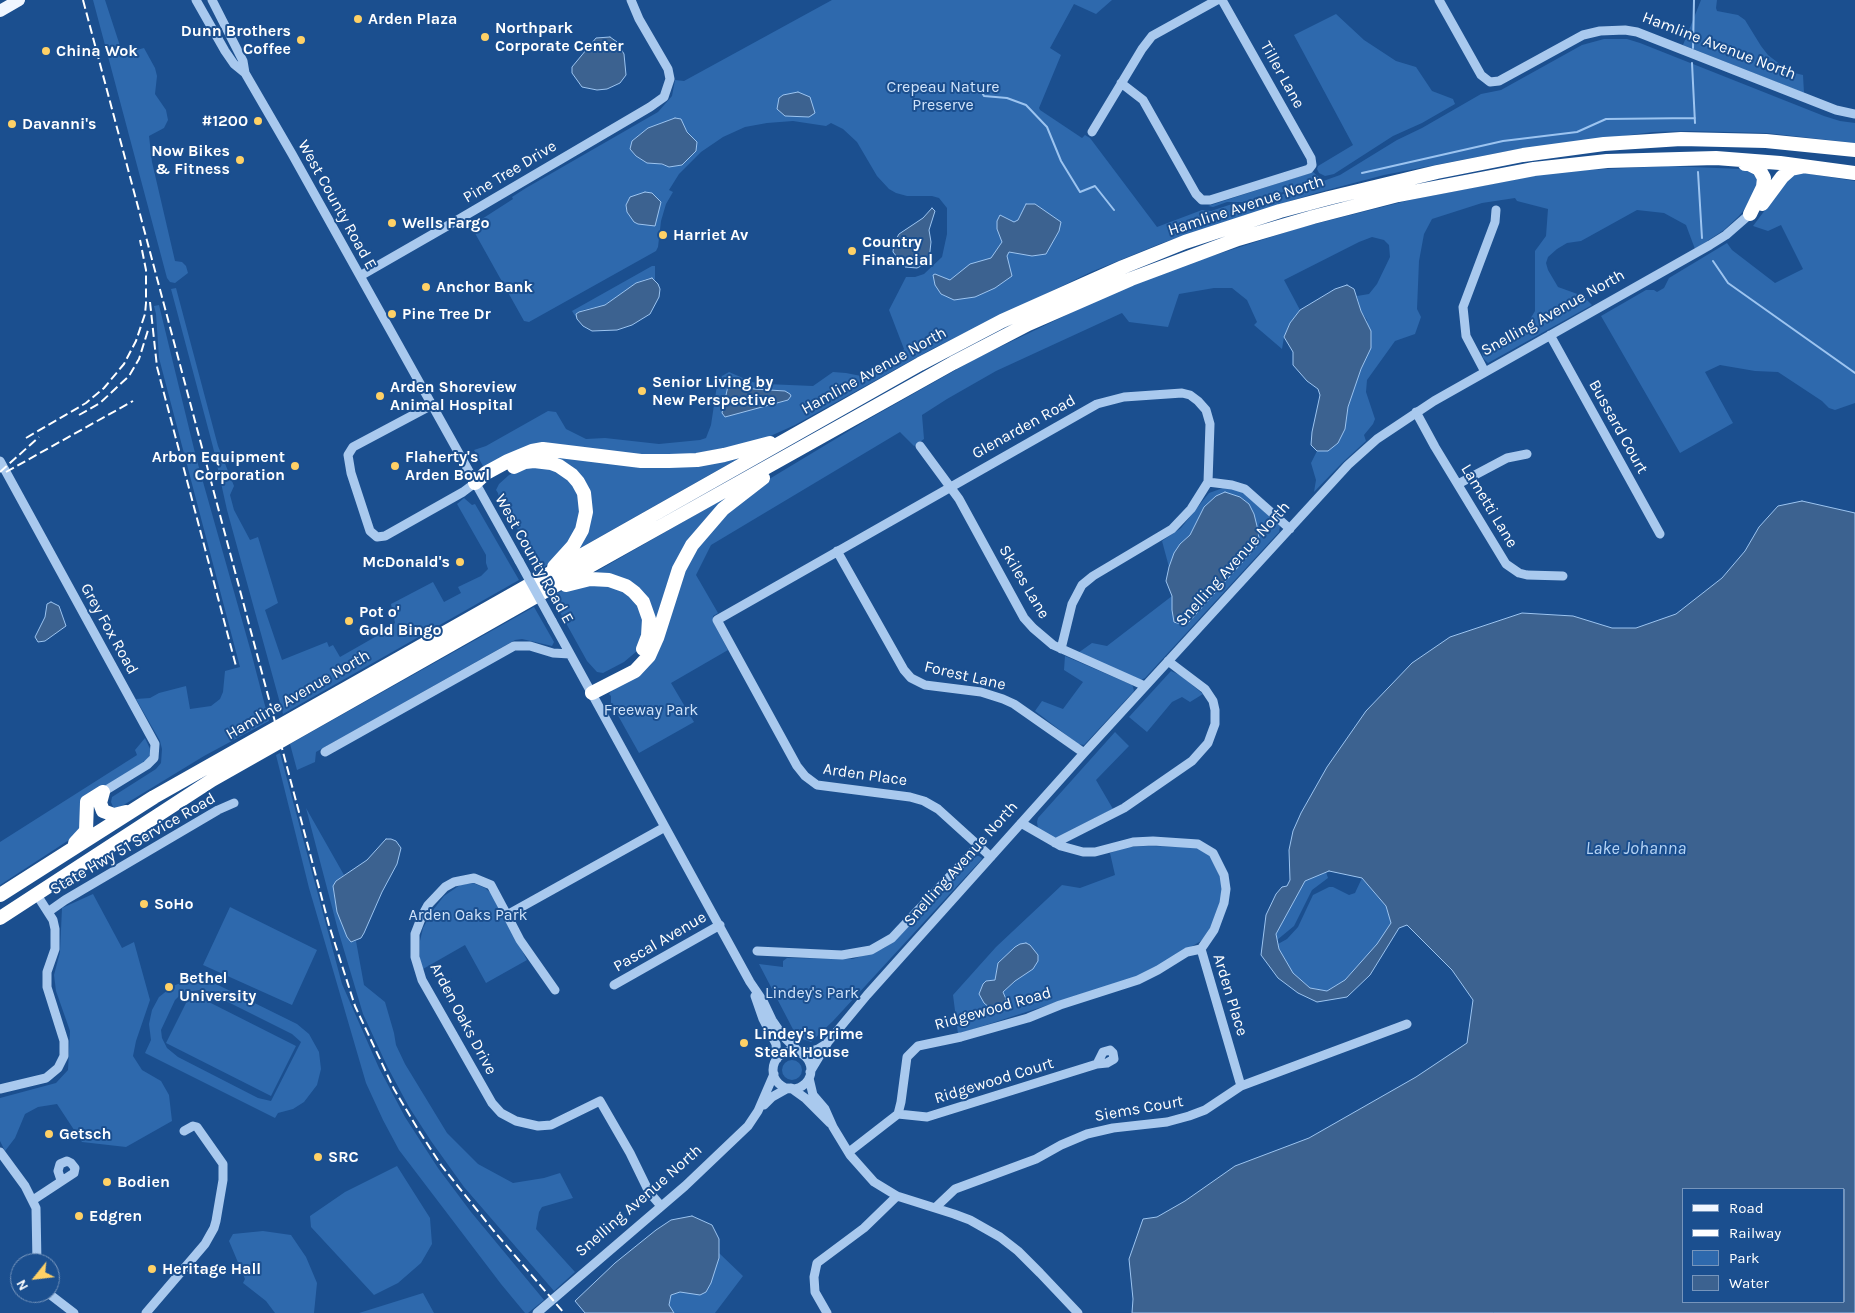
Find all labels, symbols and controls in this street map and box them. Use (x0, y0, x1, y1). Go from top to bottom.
street label: Hamline Avenue North (1639, 8, 1799, 84)
place label: Arden Plaza (368, 9, 457, 29)
marker: Arden Plaza (352, 13, 364, 25)
place label: Northpark Corporate Center (495, 18, 623, 56)
place label: Dunn Brothers Coffee (181, 21, 291, 59)
marker: Northpark Corporate Center (479, 31, 491, 43)
marker: Dunn Brothers Coffee (295, 34, 307, 46)
street label: Tiller Lane (1256, 38, 1308, 112)
place label: China Wok (56, 41, 138, 61)
marker: China Wok (40, 45, 52, 57)
park label: Crepeau Nature Preserve (886, 77, 1000, 115)
place label: #1200 (202, 111, 248, 131)
place label: Davanni's (22, 114, 97, 134)
marker: #1200 (252, 115, 264, 127)
marker: Davanni's (6, 118, 18, 130)
street label: West County Road E (293, 137, 381, 273)
street label: Pine Tree Drive (460, 137, 560, 207)
place label: Now Bikes & Fitness (151, 141, 230, 179)
marker: Now Bikes & Fitness (234, 154, 246, 166)
street label: Hamline Avenue North (1166, 172, 1326, 240)
place label: Wells Fargo (402, 213, 489, 233)
marker: Wells Fargo (386, 217, 398, 229)
place label: Harriet Av (673, 225, 748, 245)
marker: Harriet Av (657, 229, 669, 241)
place label: Country Financial (862, 232, 933, 270)
marker: Country Financial (846, 245, 858, 257)
street label: Snelling Avenue North (1478, 265, 1628, 361)
place label: Anchor Bank (436, 277, 533, 297)
marker: Anchor Bank (420, 281, 432, 293)
place label: Pine Tree Dr (402, 304, 491, 324)
marker: Pine Tree Dr (386, 308, 398, 320)
street label: Hamline Avenue North (798, 323, 950, 419)
place label: Senior Living by New Perspective (652, 372, 776, 410)
place label: Arden Shoreview Animal Hospital (390, 377, 517, 415)
street label: Bussard Court (1584, 377, 1652, 477)
marker: Senior Living by New Perspective (636, 385, 648, 397)
marker: Arden Shoreview Animal Hospital (374, 390, 386, 402)
street label: Glenarden Road (969, 391, 1079, 463)
place label: Arbon Equipment Corporation (152, 447, 285, 485)
place label: Flaherty's Arden Bowl (405, 447, 490, 485)
marker: Arbon Equipment Corporation (289, 460, 301, 472)
marker: Flaherty's Arden Bowl (389, 460, 401, 472)
street label: Lametti Lane (1457, 461, 1521, 551)
street label: West County Road E (490, 491, 578, 627)
street label: Snelling Avenue North (1172, 498, 1294, 630)
street label: Skiles Lane (995, 542, 1053, 622)
place label: McDonald's (362, 552, 450, 572)
marker: McDonald's (454, 556, 466, 568)
street label: Grey Fox Road (76, 580, 142, 678)
place label: Pot o' Gold Bingo (359, 602, 442, 640)
marker: Pot o' Gold Bingo (343, 615, 355, 627)
street label: Hamline Avenue North (223, 646, 373, 744)
street label: Forest Lane (922, 657, 1008, 695)
park label: Freeway Park (604, 700, 698, 720)
street label: Arden Place (822, 760, 908, 790)
street label: State Hwy 51 Service Road (47, 789, 219, 899)
street label: Snelling Avenue North (900, 798, 1022, 930)
water label: Lake Johanna (1586, 838, 1686, 860)
place label: SoHo (154, 894, 194, 914)
marker: SoHo (138, 898, 150, 910)
park label: Arden Oaks Park (409, 905, 527, 925)
street label: Pascal Avenue (610, 908, 710, 976)
street label: Arden Place (1208, 952, 1252, 1038)
street label: Arden Oaks Drive (425, 960, 501, 1078)
place label: Bethel University (179, 968, 256, 1006)
marker: Bethel University (163, 981, 175, 993)
park label: Lindey's Park (765, 983, 859, 1003)
street label: Ridgewood Road (932, 983, 1054, 1035)
place label: Lindey's Prime Steak House (754, 1024, 863, 1062)
marker: Lindey's Prime Steak House (738, 1037, 750, 1049)
street label: Ridgewood Court (932, 1054, 1056, 1108)
street label: Siems Court (1093, 1092, 1185, 1126)
place label: Getsch (59, 1124, 112, 1144)
marker: Getsch (43, 1128, 55, 1140)
street label: Snelling Avenue North (572, 1141, 706, 1261)
place label: SRC (328, 1147, 359, 1167)
marker: SRC (312, 1151, 324, 1163)
place label: Bodien (117, 1172, 170, 1192)
marker: Bodien (101, 1176, 113, 1188)
legend (1682, 1188, 1845, 1303)
text: Road (1729, 1199, 1764, 1217)
place label: Edgren (89, 1206, 142, 1226)
marker: Edgren (73, 1210, 85, 1222)
text: Railway (1729, 1224, 1781, 1242)
text: Park (1729, 1249, 1759, 1267)
north arrow (10, 1253, 60, 1303)
place label: Heritage Hall (162, 1259, 261, 1279)
marker: Heritage Hall (146, 1263, 158, 1275)
text: Water (1729, 1274, 1769, 1292)
text: N (12, 1277, 32, 1294)

